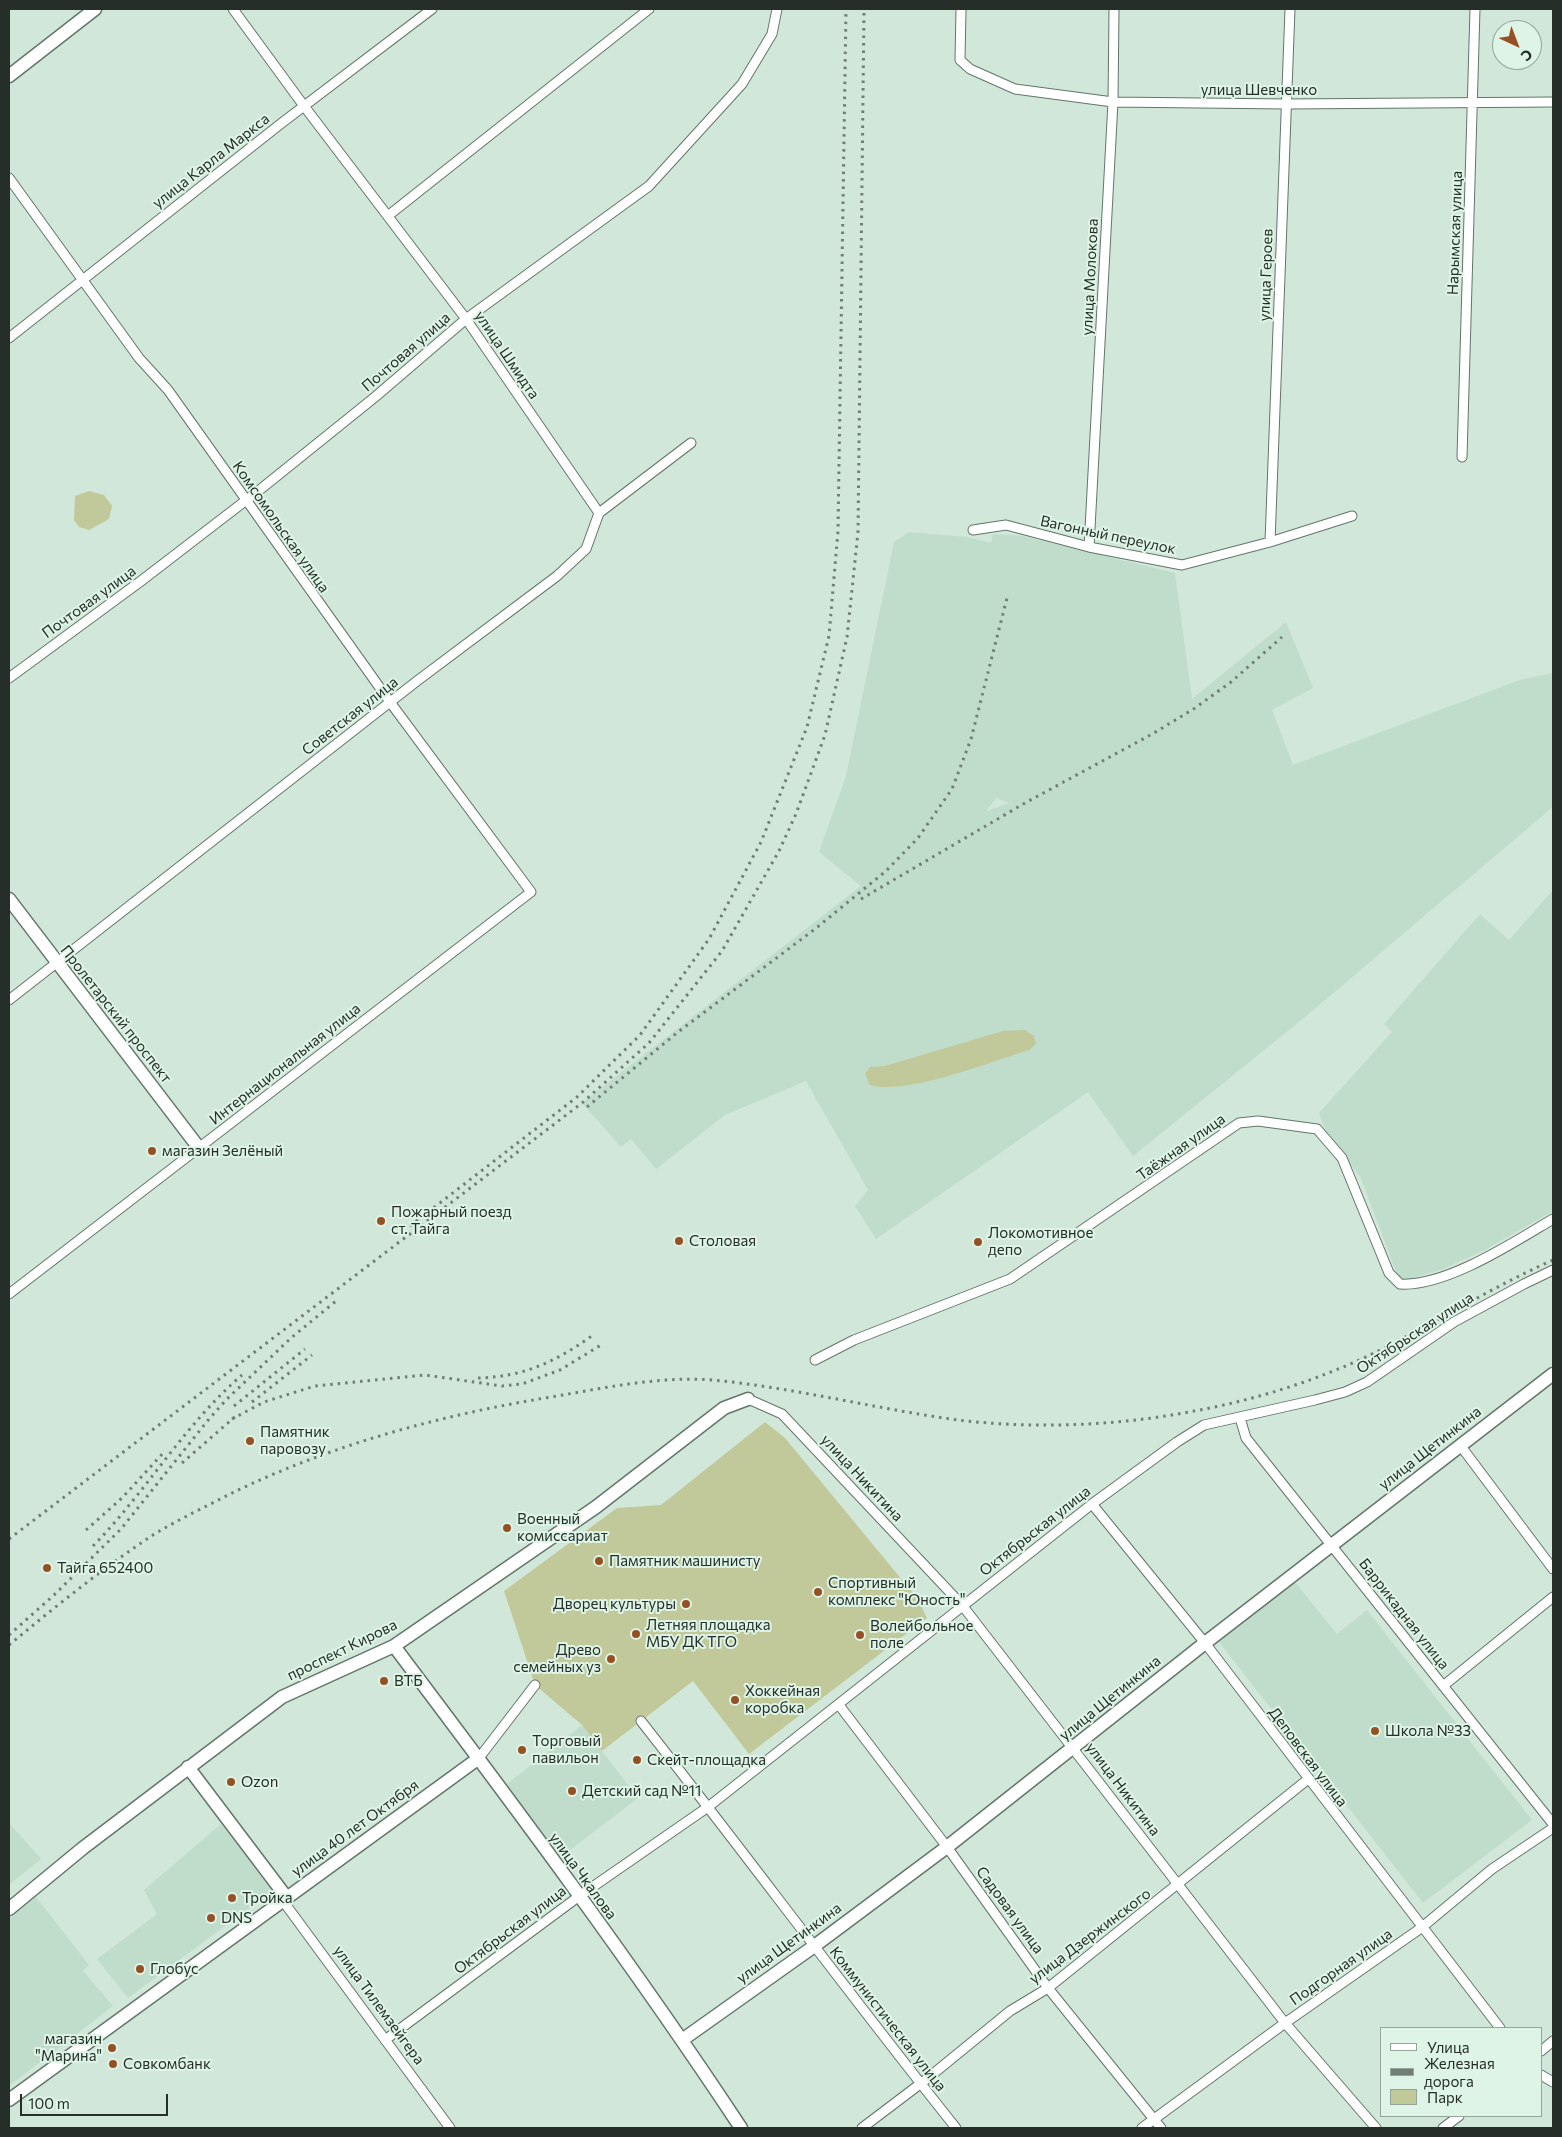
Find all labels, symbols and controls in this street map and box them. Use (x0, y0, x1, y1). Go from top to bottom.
north arrow (1492, 20, 1542, 70)
text: С (1518, 46, 1536, 65)
street label: улица Шевченко (1201, 81, 1317, 99)
street label: улица Карла Маркса (149, 110, 273, 212)
street label: Нарымская улица (1444, 171, 1466, 295)
street label: улица Молокова (1078, 218, 1102, 336)
street label: улица Героев (1255, 228, 1277, 322)
street label: улица Шмидта (471, 308, 543, 402)
street label: Почтовая улица (358, 309, 454, 395)
street label: Комсомольская улица (229, 458, 333, 596)
street label: Вагонный переулок (1039, 512, 1177, 558)
street label: Почтовая улица (39, 562, 139, 642)
street label: Советская улица (298, 673, 402, 759)
street label: Пролетарский проспект (57, 942, 175, 1086)
street label: Интернациональная улица (206, 999, 364, 1129)
street label: Таёжная улица (1133, 1110, 1229, 1184)
place label: магазин Зелёный (162, 1142, 283, 1160)
marker: магазин Зелёный (146, 1145, 158, 1157)
place label: Пожарный поезд ст. Тайга (391, 1203, 512, 1238)
marker: Пожарный поезд ст. Тайга (375, 1215, 387, 1227)
place label: Локомотивное депо (988, 1224, 1093, 1259)
place label: Столовая (689, 1232, 756, 1250)
marker: Столовая (673, 1235, 685, 1247)
marker: Локомотивное депо (972, 1236, 984, 1248)
street label: Октябрьская улица (1353, 1288, 1477, 1378)
street label: улица Щетинкина (1375, 1402, 1485, 1494)
place label: Памятник паровозу (260, 1423, 330, 1458)
street label: улица Никитина (817, 1431, 907, 1525)
marker: Памятник паровозу (244, 1435, 256, 1447)
street label: Октябрьская улица (976, 1482, 1094, 1580)
place label: Военный комиссариат (517, 1510, 608, 1545)
marker: Военный комиссариат (501, 1522, 513, 1534)
place label: Памятник машинисту (609, 1552, 761, 1570)
marker: Памятник машинисту (593, 1555, 605, 1567)
street label: Баррикадная улица (1355, 1555, 1453, 1673)
place label: Тайга 652400 (57, 1559, 153, 1577)
marker: Тайга 652400 (41, 1562, 53, 1574)
place label: Спортивный комплекс "Юность" (828, 1574, 965, 1609)
marker: Спортивный комплекс "Юность" (812, 1586, 824, 1598)
place label: Дворец культуры (553, 1595, 676, 1613)
marker: Дворец культуры (680, 1598, 692, 1610)
street label: проспект Кирова (284, 1616, 400, 1684)
place label: Летняя площадка МБУ ДК ТГО (646, 1616, 771, 1651)
place label: Волейбольное поле (870, 1617, 973, 1652)
marker: Летняя площадка МБУ ДК ТГО (630, 1628, 642, 1640)
marker: Волейбольное поле (854, 1629, 866, 1641)
place label: Древо семейных уз (513, 1641, 601, 1676)
street label: улица Щетинкина (1056, 1652, 1164, 1744)
marker: Древо семейных уз (605, 1653, 617, 1665)
place label: ВТБ (394, 1672, 423, 1690)
marker: ВТБ (378, 1675, 390, 1687)
place label: Хоккейная коробка (745, 1682, 820, 1717)
marker: Хоккейная коробка (729, 1694, 741, 1706)
street label: Деповская улица (1265, 1704, 1351, 1810)
place label: Школа №33 (1385, 1722, 1471, 1740)
marker: Школа №33 (1369, 1725, 1381, 1737)
place label: Торговый павильон (532, 1732, 601, 1767)
street label: улица Никитина (1082, 1739, 1164, 1839)
marker: Торговый павильон (516, 1744, 528, 1756)
place label: Скейт-площадка (647, 1751, 766, 1769)
marker: Скейт-площадка (631, 1754, 643, 1766)
place label: Ozon (241, 1773, 278, 1791)
marker: Ozon (225, 1776, 237, 1788)
street label: улица 40 лет Октября (288, 1776, 422, 1880)
place label: Детский сад №11 (582, 1782, 701, 1800)
marker: Детский сад №11 (566, 1785, 578, 1797)
street label: улица Чкалова (545, 1829, 621, 1923)
street label: Садовая улица (972, 1863, 1048, 1957)
street label: Октябрьская улица (450, 1882, 570, 1978)
street label: улица Дзержинского (1026, 1884, 1154, 1988)
place label: Тройка (242, 1889, 293, 1907)
marker: Тройка (226, 1892, 238, 1904)
street label: улица Щетинкина (733, 1899, 845, 1987)
place label: DNS (221, 1909, 252, 1927)
marker: DNS (205, 1912, 217, 1924)
street label: Подгорная улица (1286, 1925, 1396, 2009)
street label: улица Тилемзейгера (330, 1942, 428, 2068)
street label: Коммунистическая улица (826, 1943, 950, 2095)
place label: Глобус (150, 1960, 198, 1978)
marker: Глобус (134, 1963, 146, 1975)
legend (1380, 2027, 1542, 2117)
place label: магазин "Марина" (35, 2030, 102, 2065)
text: Улица (1427, 2038, 1469, 2056)
marker: магазин "Марина" (106, 2042, 118, 2054)
text: Железная дорога (1424, 2054, 1495, 2090)
place label: Совкомбанк (123, 2055, 211, 2073)
marker: Совкомбанк (107, 2058, 119, 2070)
scale bar (22, 2084, 170, 2116)
text: Парк (1427, 2088, 1463, 2106)
text: 100 m (28, 2094, 70, 2112)

